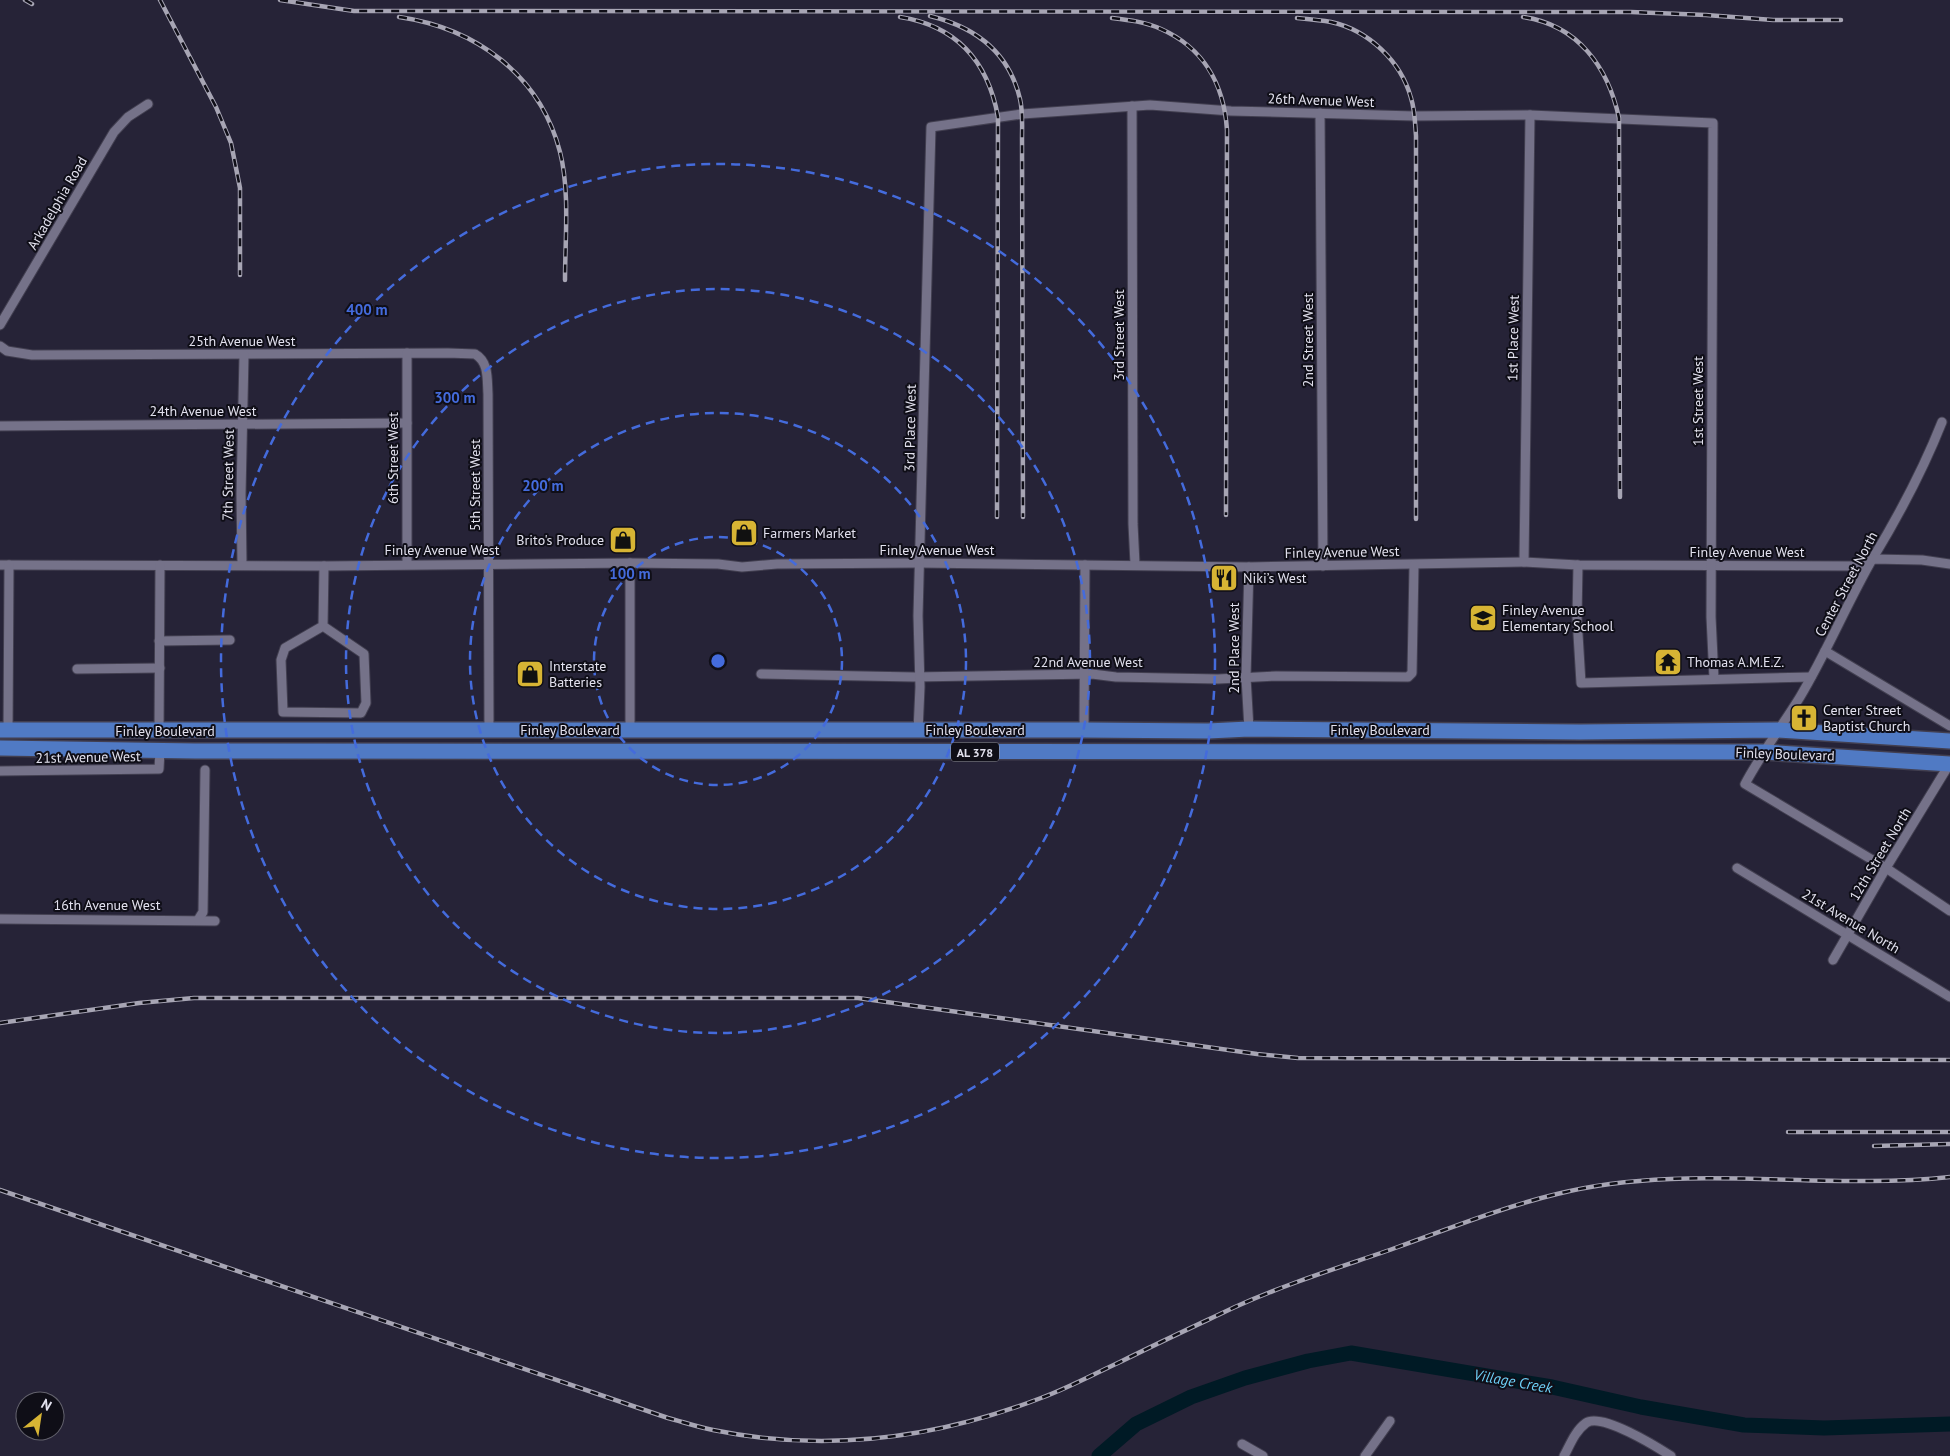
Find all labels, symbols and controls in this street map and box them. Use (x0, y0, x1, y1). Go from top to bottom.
street label: 26th Avenue West (1267, 89, 1375, 111)
street label: Arkadelphia Road (23, 153, 91, 253)
street label: 3rd Street West (1110, 289, 1128, 381)
street label: 2nd Street West (1299, 292, 1317, 387)
street label: 1st Place West (1503, 294, 1523, 381)
text: 400 m (346, 300, 388, 319)
street label: 25th Avenue West (189, 332, 296, 350)
street label: 1st Street West (1689, 356, 1707, 446)
street label: 3rd Place West (900, 384, 920, 472)
text: 300 m (434, 388, 476, 407)
street label: 24th Avenue West (150, 402, 257, 420)
street label: 6th Street West (384, 412, 402, 504)
street label: 7th Street West (218, 429, 238, 521)
street label: 5th Street West (466, 439, 484, 531)
text: 200 m (522, 476, 564, 495)
shop icon: Farmers Market (729, 518, 759, 548)
place label: Farmers Market (763, 524, 856, 542)
shop icon: Brito's Produce (608, 525, 638, 555)
street label: Center Street North (1811, 528, 1881, 640)
place label: Brito's Produce (516, 531, 604, 549)
street label: Finley Avenue West (385, 541, 500, 559)
street label: Finley Avenue West (880, 541, 995, 559)
street label: Finley Avenue West (1284, 542, 1400, 562)
street label: Finley Avenue West (1690, 543, 1805, 561)
restaurant icon: Niki’s West (1209, 563, 1239, 593)
text: 100 m (609, 564, 651, 583)
place label: Niki’s West (1243, 569, 1307, 587)
place label: Finley Avenue Elementary School (1502, 601, 1614, 635)
street label: 2nd Place West (1225, 602, 1243, 693)
school or university icon: Finley Avenue Elementary School (1468, 603, 1498, 633)
temple icon: Thomas A.M.E.Z. (1653, 647, 1683, 677)
centre of rings (709, 652, 727, 670)
street label: 22nd Avenue West (1033, 653, 1143, 671)
place label: Thomas A.M.E.Z. (1687, 653, 1784, 671)
place label: Interstate Batteries (549, 657, 606, 691)
shop icon: Interstate Batteries (515, 659, 545, 689)
place label: Center Street Baptist Church (1823, 701, 1911, 735)
church icon: Center Street Baptist Church (1789, 703, 1819, 733)
street label: Finley Boulevard (520, 721, 620, 739)
street label: Finley Boulevard (925, 721, 1025, 739)
street label: Finley Boulevard (1330, 721, 1430, 739)
street label: Finley Boulevard (115, 722, 215, 740)
road number: AL 378 (951, 742, 999, 762)
street label: Finley Boulevard (1735, 743, 1835, 765)
street label: 21st Avenue West (35, 747, 141, 767)
street label: 12th Street North (1845, 804, 1915, 904)
street label: 21st Avenue North (1799, 885, 1903, 957)
street label: 16th Avenue West (54, 896, 161, 914)
water label: Village Creek (1472, 1365, 1555, 1397)
north arrow (15, 1391, 65, 1441)
text: N (38, 1395, 55, 1415)

